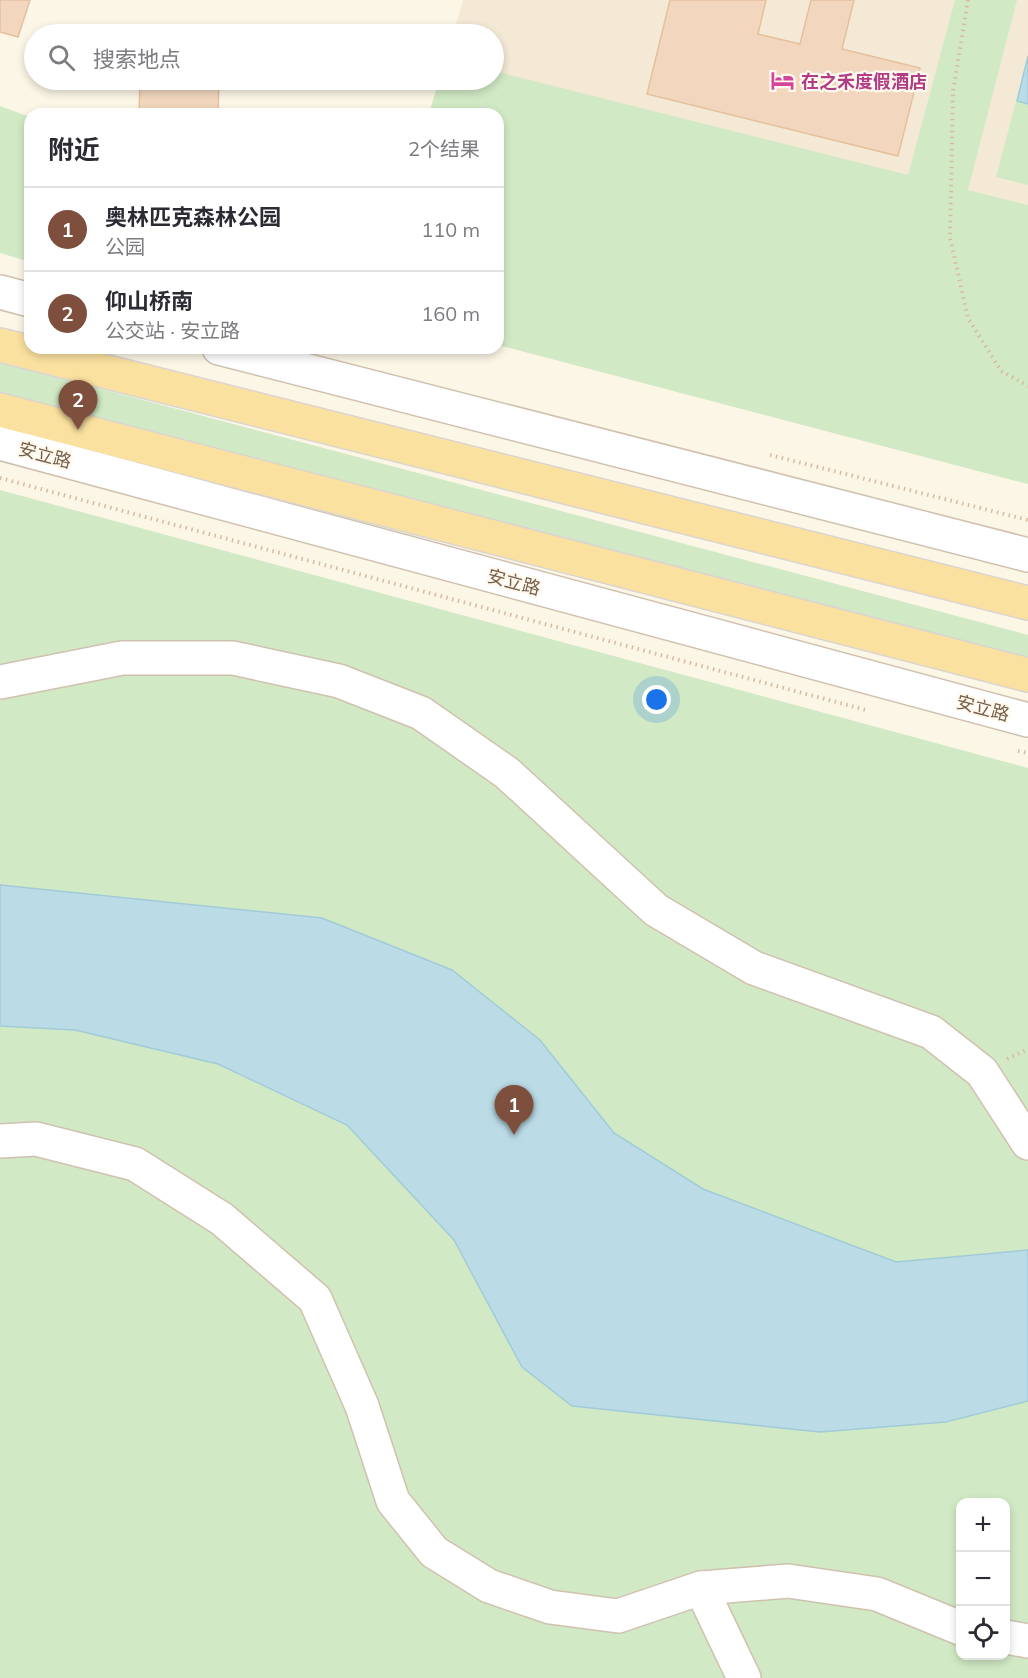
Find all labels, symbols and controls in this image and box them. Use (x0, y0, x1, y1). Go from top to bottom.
search box (24, 24, 504, 90)
icon: search (45, 41, 78, 74)
text: 搜索地点 (93, 45, 181, 73)
hotel icon: 在之禾度假酒店 (770, 68, 796, 94)
place label: 在之禾度假酒店 (801, 70, 927, 93)
text: 附近 (48, 133, 100, 166)
text: 2个结果 (408, 136, 480, 161)
text: 奥林匹克森林公园 (105, 203, 281, 231)
text: 1 (62, 217, 74, 242)
text: 110 m (421, 217, 480, 242)
text: 公园 (105, 234, 145, 259)
text: 仰山桥南 (105, 287, 193, 315)
text: 2 (62, 301, 74, 326)
text: 160 m (421, 301, 480, 326)
text: 公交站 · 安立路 (105, 318, 240, 343)
pin: 2 (58, 380, 98, 430)
street label: 安立路 (16, 437, 74, 473)
street label: 安立路 (485, 564, 543, 600)
your location (642, 685, 671, 714)
street label: 安立路 (954, 690, 1012, 726)
pin: 1 (494, 1086, 534, 1135)
map controls (956, 1498, 1010, 1660)
button: + (956, 1498, 1010, 1552)
button: − (956, 1552, 1010, 1606)
button: locate (956, 1606, 1010, 1660)

